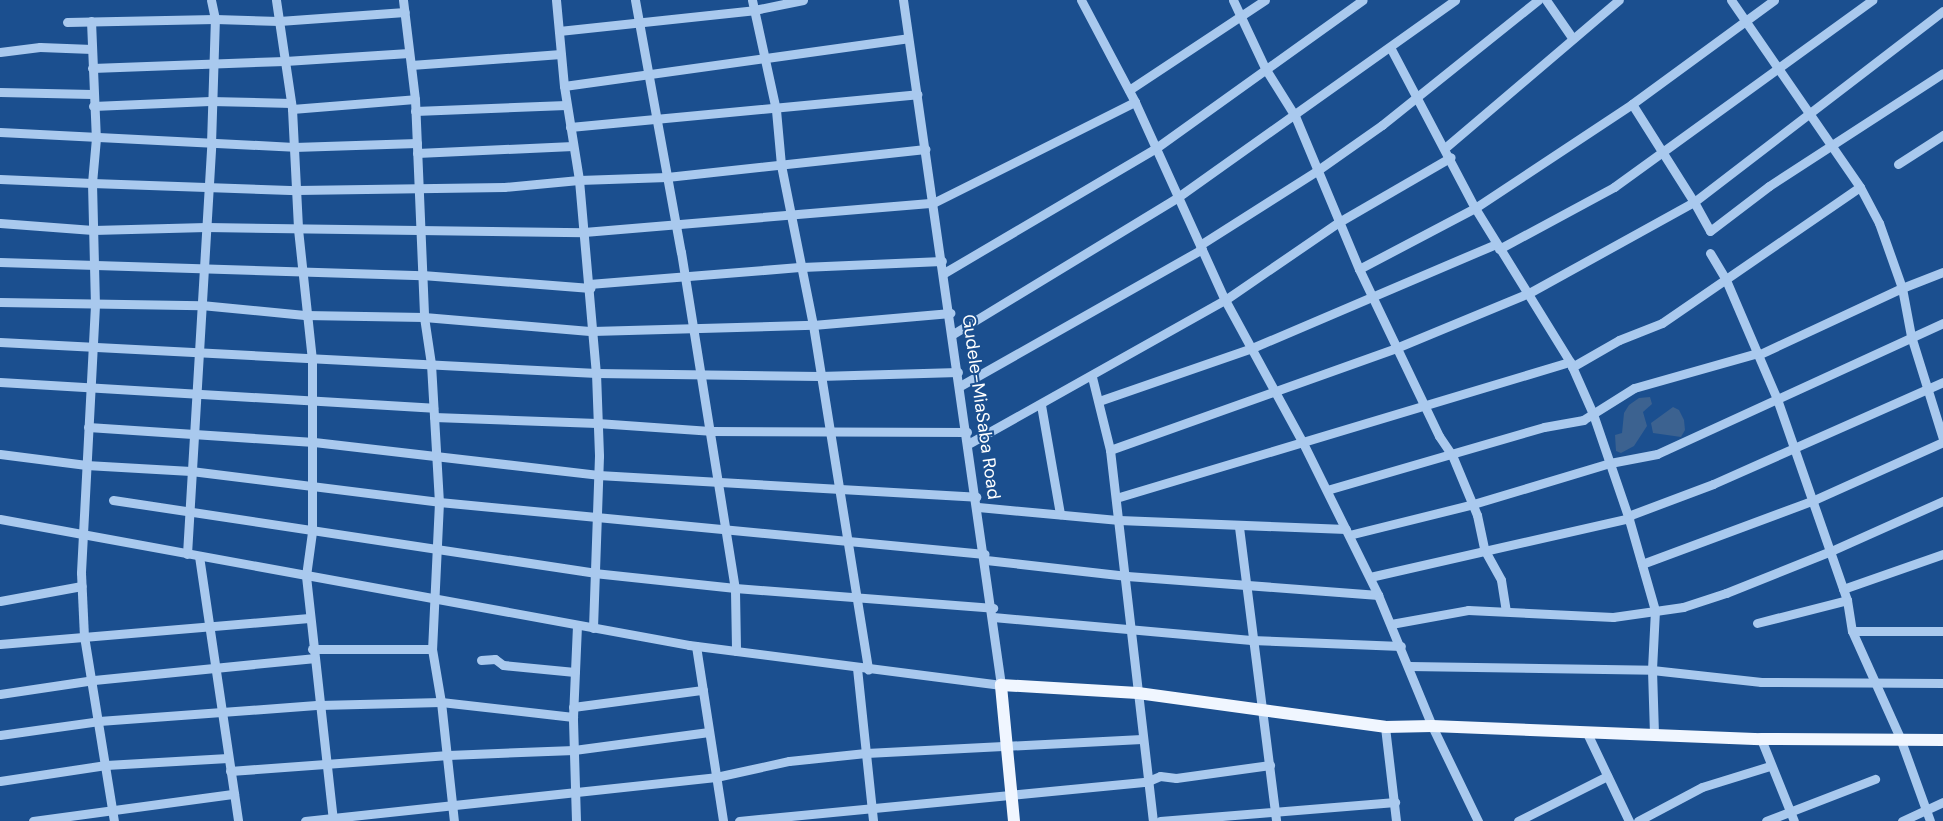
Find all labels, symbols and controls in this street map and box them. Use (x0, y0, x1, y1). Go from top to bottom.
street label: Gudele-MiaSaba Road (957, 313, 1005, 501)

